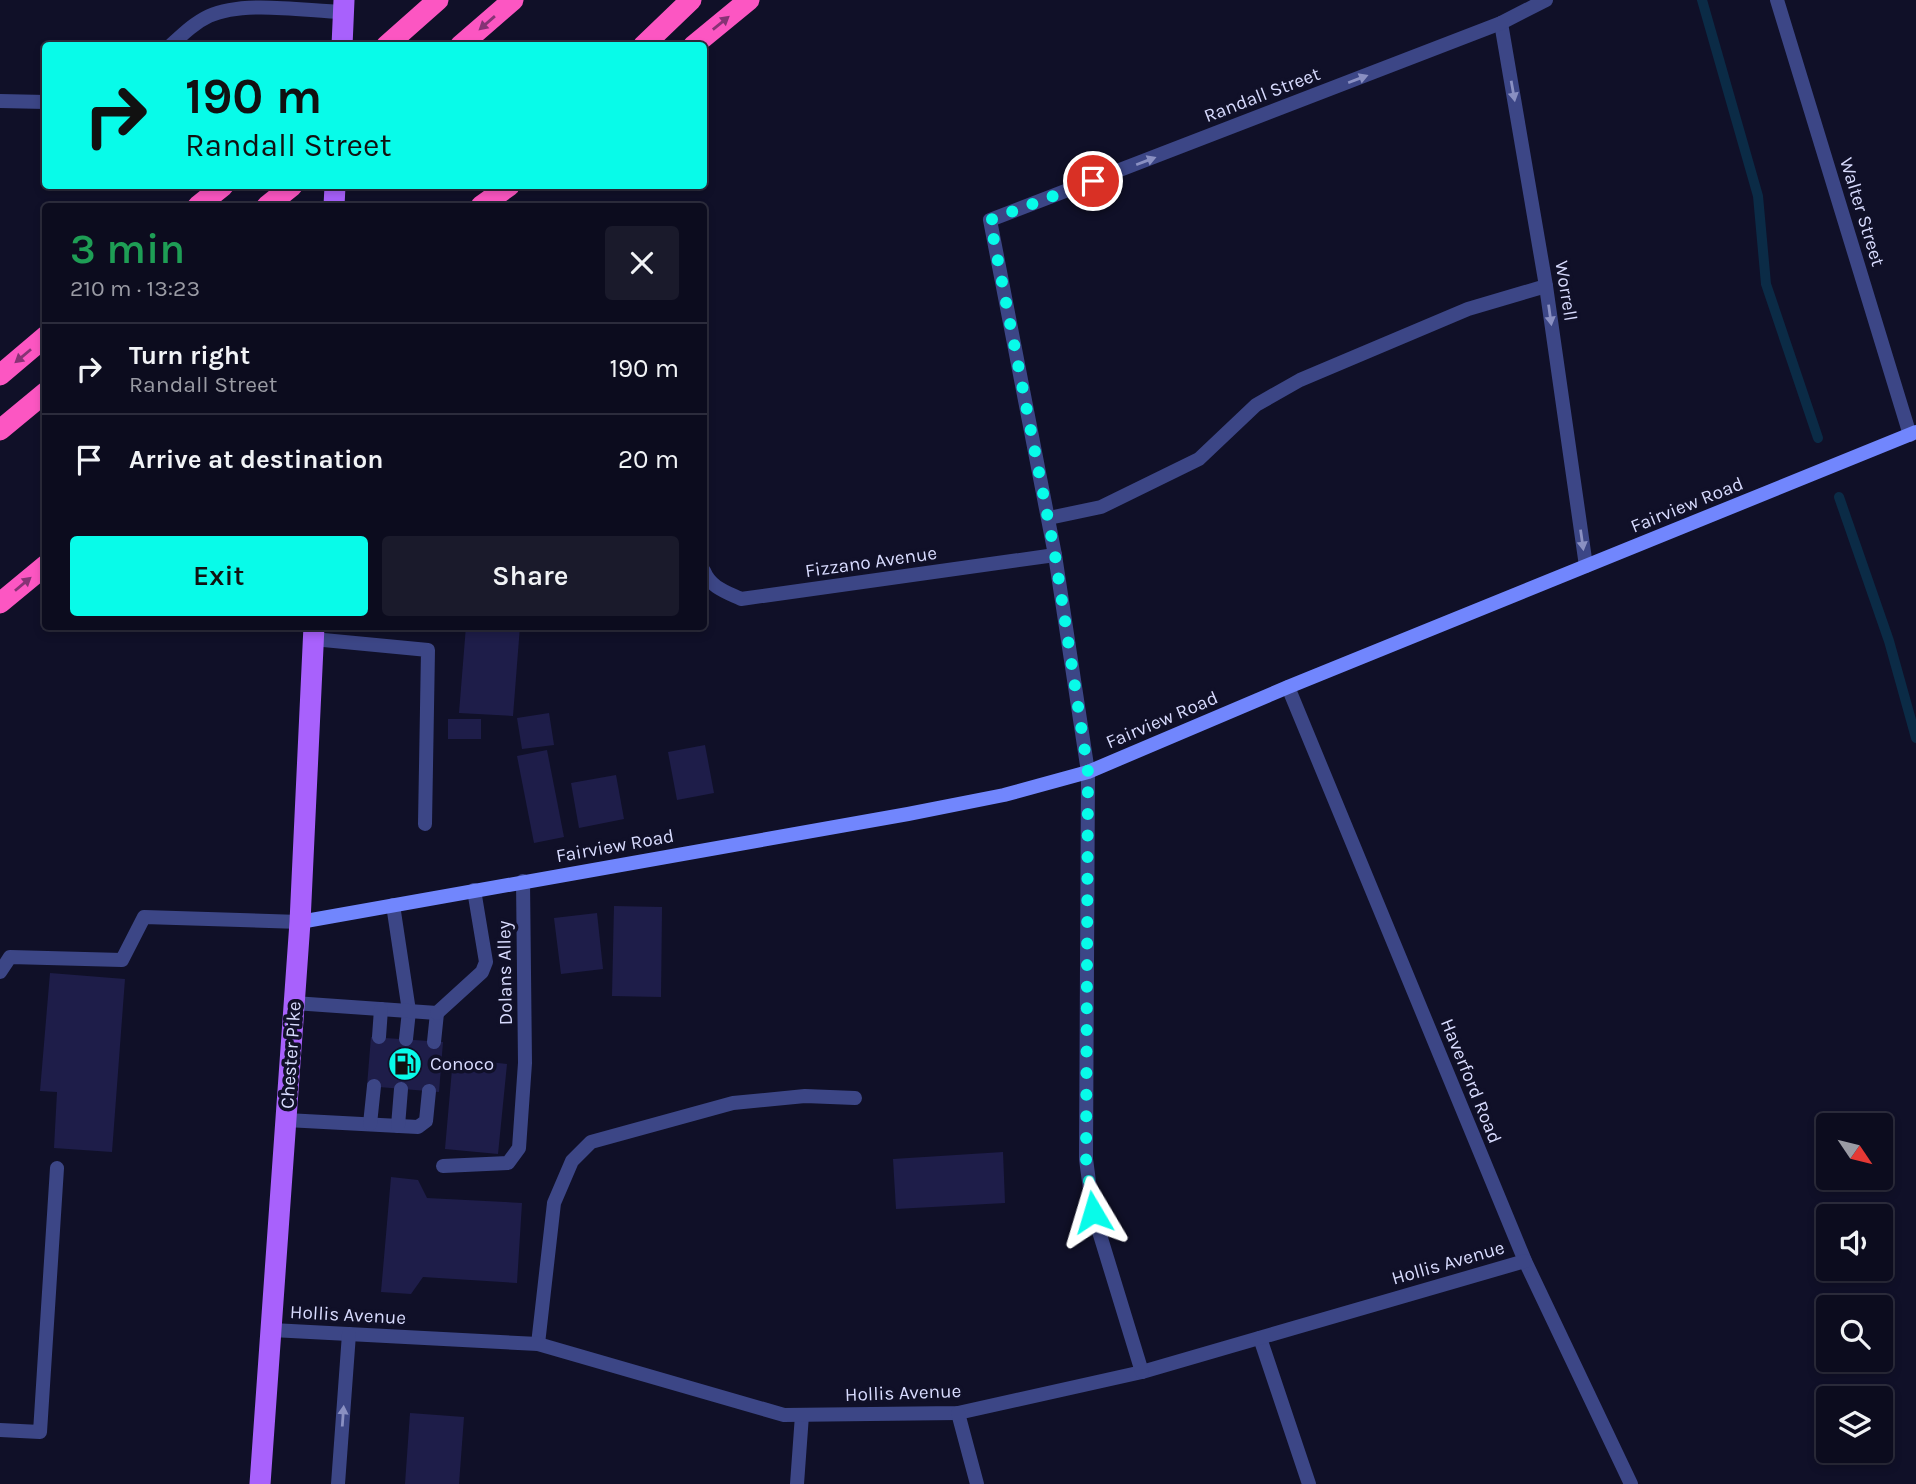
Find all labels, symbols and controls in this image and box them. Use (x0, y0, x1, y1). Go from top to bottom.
one-way arrow (478, 15, 495, 30)
one-way arrow (711, 15, 729, 30)
street label: Randall Street (1201, 63, 1323, 127)
text: 190 m (185, 68, 322, 125)
icon: right (70, 70, 161, 161)
one-way arrow (1347, 73, 1368, 84)
one-way arrow (1507, 80, 1518, 102)
text: Randall Street (185, 127, 391, 164)
pin (1063, 151, 1123, 211)
one-way arrow (1135, 155, 1156, 166)
street label: Walter Street (1835, 155, 1889, 269)
icon: arrive (1074, 162, 1112, 200)
text: 3 min (70, 224, 185, 274)
button: close (605, 226, 679, 300)
street label: Worrell (1550, 259, 1582, 323)
text: 210 m · 13:23 (70, 275, 200, 302)
one-way arrow (1545, 304, 1556, 326)
text: Turn right (129, 340, 250, 371)
one-way arrow (14, 348, 31, 363)
icon: right (70, 350, 108, 388)
text: 190 m (609, 353, 679, 384)
text: Randall Street (129, 371, 277, 398)
icon: arrive (70, 441, 108, 479)
text: Arrive at destination (129, 444, 383, 475)
text: 20 m (618, 444, 679, 475)
street label: Fairview Road (1627, 472, 1747, 538)
one-way arrow (1577, 529, 1588, 551)
button: Exit (70, 536, 368, 616)
button: Share (382, 536, 679, 616)
street label: Fizzano Avenue (804, 542, 938, 582)
one-way arrow (14, 577, 31, 592)
street label: Fairview Road (1103, 687, 1221, 753)
street label: Fairview Road (554, 825, 676, 867)
street label: Dolans Alley (493, 920, 517, 1026)
street label: Chester Pike (276, 1000, 306, 1110)
street label: Haverford Road (1436, 1015, 1506, 1147)
fuel station icon: Conoco (386, 1045, 424, 1083)
place label: Conoco (430, 1053, 494, 1075)
north arrow (1816, 1113, 1894, 1190)
map controls (1816, 1113, 1893, 1463)
position arrow (1056, 1175, 1130, 1249)
button: sound (1816, 1204, 1893, 1281)
street label: Hollis Avenue (1389, 1236, 1507, 1290)
button: search (1816, 1295, 1893, 1372)
street label: Hollis Avenue (289, 1301, 407, 1329)
street label: Hollis Avenue (844, 1380, 962, 1406)
button: layers (1816, 1386, 1893, 1463)
one-way arrow (338, 1405, 349, 1427)

